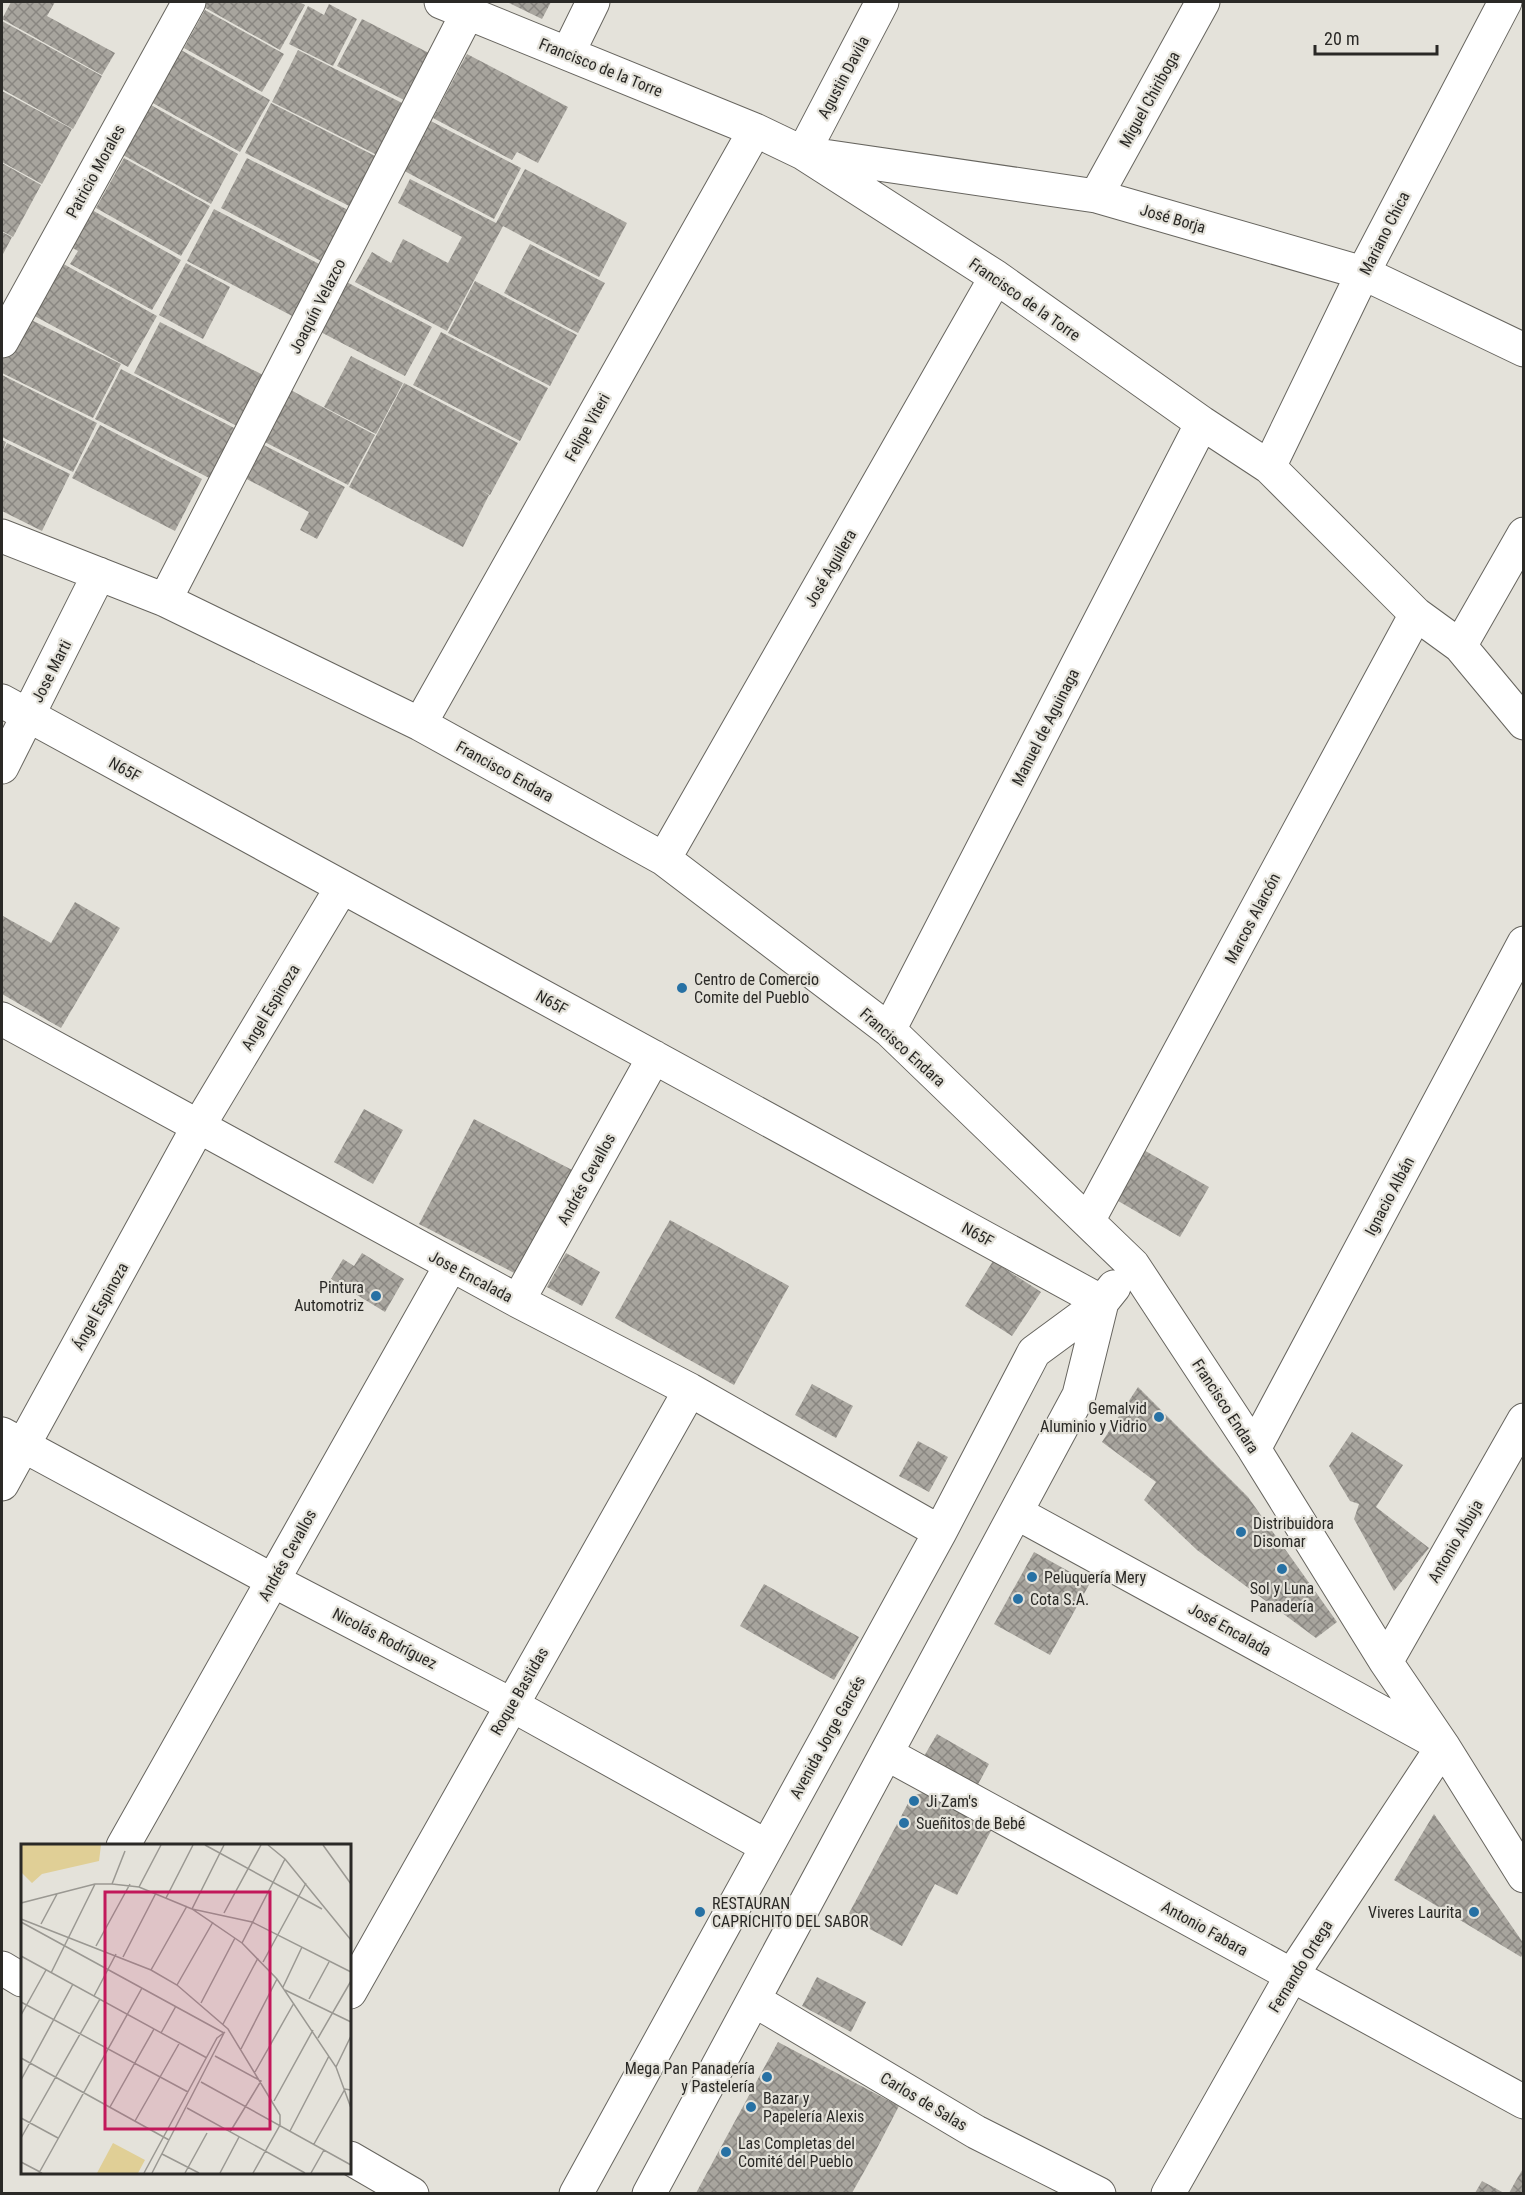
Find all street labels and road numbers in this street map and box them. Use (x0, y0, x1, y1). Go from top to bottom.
street label: Agustin Davila (814, 33, 873, 122)
street label: Francisco de la Torre (536, 34, 665, 101)
street label: Miguel Chiriboga (1115, 48, 1184, 151)
street label: Patricio Morales (62, 121, 129, 221)
street label: Mariano Chica (1355, 188, 1414, 278)
street label: José Borja (1138, 200, 1208, 237)
street label: Francisco de la Torre (965, 254, 1084, 345)
street label: Joaquín Velazco (285, 256, 350, 357)
street label: Felipe Viteri (561, 390, 614, 465)
street label: José Aguilera (801, 526, 860, 610)
street label: Jose Marti (28, 637, 75, 706)
street label: Manuel de Aguinaga (1008, 666, 1083, 789)
street label: Francisco Endara (453, 737, 557, 806)
street label: N65F (106, 753, 144, 786)
street label: Marcos Alarcón (1221, 870, 1284, 967)
street label: Angel Espinoza (237, 961, 304, 1054)
street label: N65F (533, 986, 571, 1019)
street label: Francisco Endara (856, 1004, 949, 1091)
street label: Andrés Cevallos (553, 1130, 619, 1228)
street label: Ignacio Albán (1361, 1154, 1418, 1239)
street label: N65F (959, 1218, 997, 1251)
street label: Jose Encalada (426, 1246, 516, 1306)
street label: Ángel Espinoza (69, 1259, 132, 1353)
street label: Francisco Endara (1188, 1356, 1263, 1457)
street label: Antonio Albuja (1424, 1496, 1487, 1586)
street label: Andrés Cevallos (254, 1506, 320, 1604)
street label: José Encalada (1185, 1599, 1275, 1660)
street label: Nicolás Rodríguez (329, 1604, 440, 1673)
street label: Roque Bastidas (487, 1644, 552, 1739)
street label: Avenida Jorge Garcés (786, 1673, 869, 1802)
street label: Antonio Fabara (1158, 1897, 1251, 1960)
street label: Fernando Ortega (1264, 1917, 1336, 2016)
street label: Carlos de Salas (877, 2068, 971, 2135)

